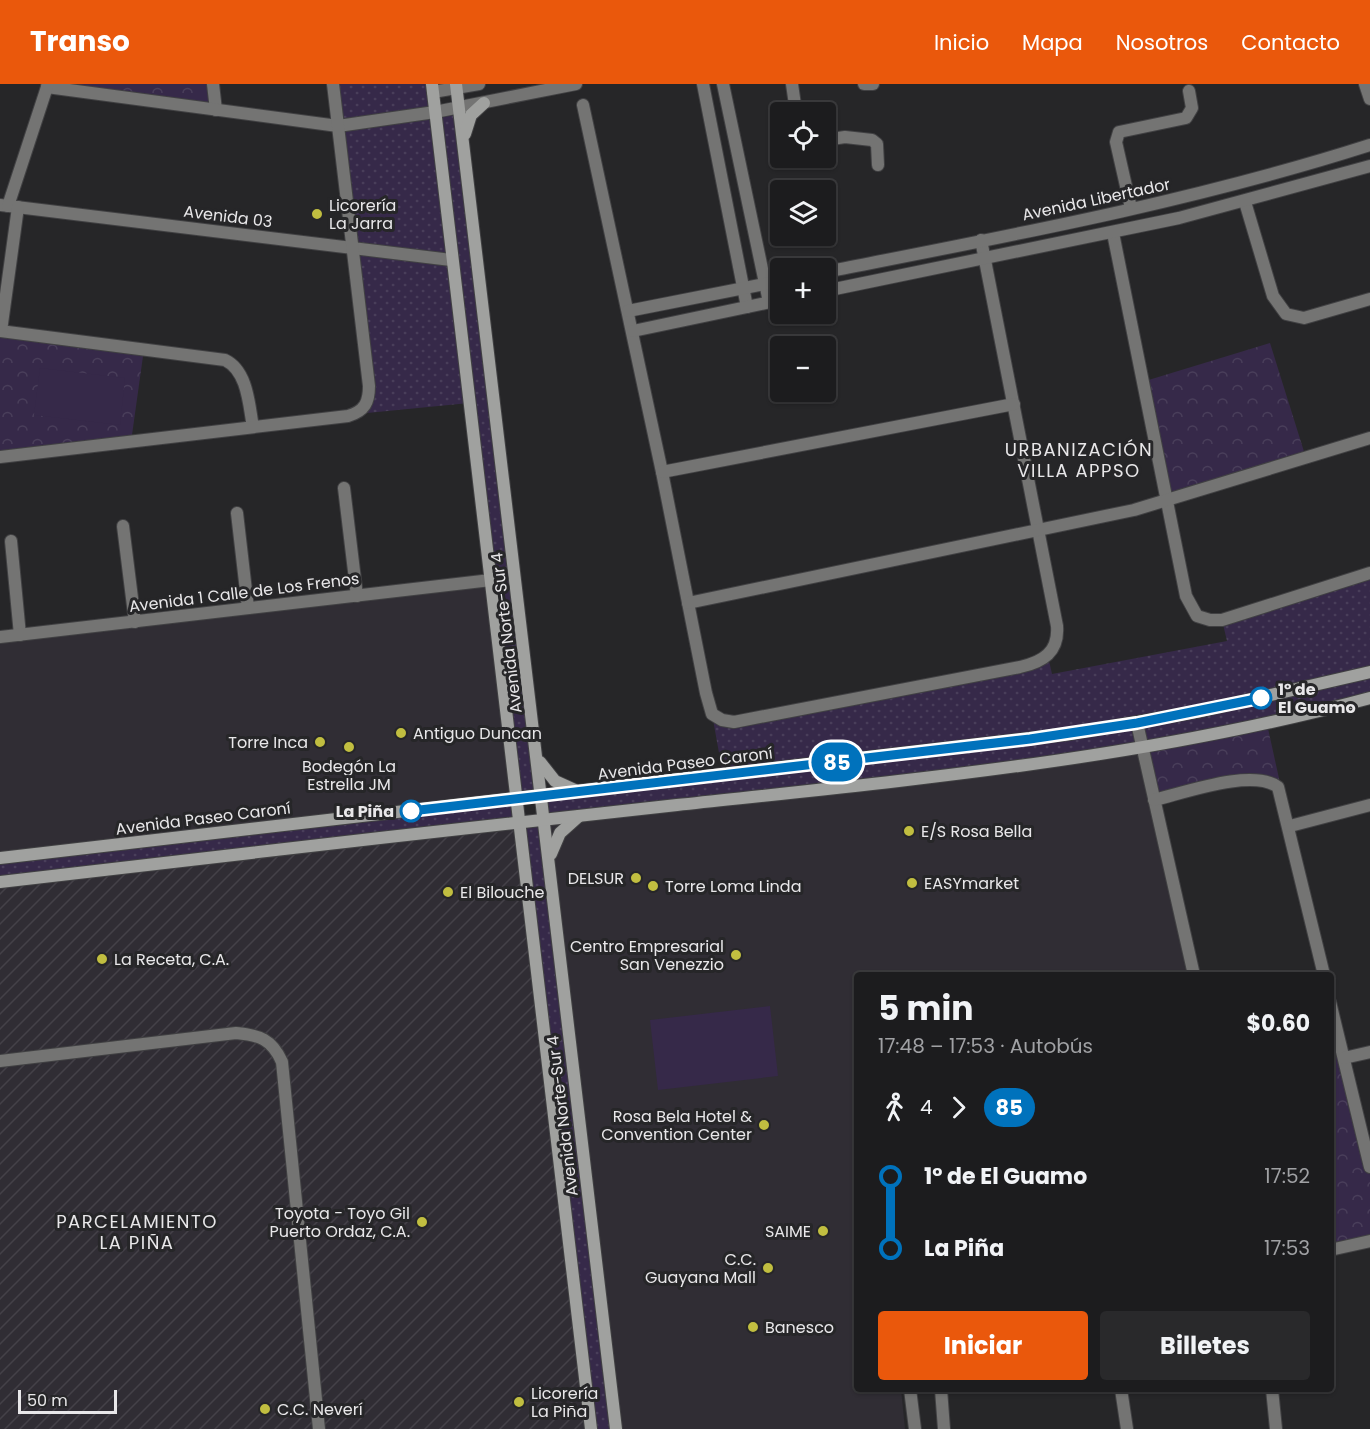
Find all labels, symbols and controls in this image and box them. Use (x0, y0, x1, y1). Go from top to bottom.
text: Transo (30, 22, 130, 61)
text: Inicio (934, 28, 989, 57)
text: Mapa (1022, 28, 1083, 57)
text: Nosotros (1116, 28, 1208, 57)
text: Contacto (1241, 28, 1340, 57)
map controls (770, 102, 836, 402)
button: locate (770, 102, 836, 168)
street label: Avenida Libertador (1020, 173, 1172, 226)
button: layers (770, 180, 836, 246)
place label: Licorería La Jarra (329, 194, 396, 235)
street label: Avenida 03 (182, 200, 274, 233)
marker: Licorería La Jarra (310, 207, 324, 221)
button: + (770, 258, 836, 324)
button: − (770, 336, 836, 402)
district label: URBANIZACIÓN VILLA APPSO (1005, 437, 1153, 483)
street label: Avenida Norte-Sur 4 (485, 551, 528, 715)
street label: Avenida 1 Calle de Los Frenos (128, 567, 361, 618)
place label: 1° de El Guamo (1278, 678, 1356, 719)
marker: 1° de El Guamo (1250, 687, 1272, 709)
place label: Antiguo Duncan (413, 722, 542, 745)
marker: Antiguo Duncan (394, 726, 408, 740)
place label: Torre Inca (228, 731, 308, 754)
marker: Torre Inca (313, 735, 327, 749)
marker: Bodegón La Estrella JM (342, 740, 356, 754)
street label: Avenida Paseo Caroní (596, 741, 774, 786)
line badge: 85 (810, 742, 864, 782)
text: 85 (823, 748, 851, 777)
place label: Bodegón La Estrella JM (302, 755, 396, 796)
street label: Avenida Paseo Caroní (114, 796, 292, 841)
place label: La Piña (336, 800, 394, 823)
marker: La Piña (400, 800, 422, 822)
place label: E/S Rosa Bella (921, 820, 1032, 843)
marker: E/S Rosa Bella (902, 824, 916, 838)
place label: DELSUR (568, 867, 624, 890)
marker: DELSUR (629, 871, 643, 885)
place label: EASYmarket (924, 872, 1019, 895)
place label: Torre Loma Linda (665, 875, 801, 898)
marker: EASYmarket (905, 876, 919, 890)
marker: Torre Loma Linda (646, 879, 660, 893)
place label: El Bilouche (460, 881, 545, 904)
marker: El Bilouche (441, 885, 455, 899)
place label: Centro Empresarial San Venezzio (570, 935, 724, 976)
place label: La Receta, C.A. (114, 948, 229, 971)
marker: Centro Empresarial San Venezzio (729, 948, 743, 962)
marker: La Receta, C.A. (95, 952, 109, 966)
text: 5 min (878, 985, 973, 1032)
text: $0.60 (1247, 1008, 1310, 1039)
text: 17:48 – 17:53 · Autobús (878, 1032, 1093, 1060)
street label: Avenida Norte-Sur 4 (541, 1034, 584, 1198)
icon: walk (878, 1091, 911, 1124)
icon: forward (942, 1091, 975, 1124)
text: 4 (920, 1093, 933, 1121)
text: 85 (996, 1093, 1023, 1122)
place label: Rosa Bela Hotel & Convention Center (601, 1105, 752, 1146)
marker: Rosa Bela Hotel & Convention Center (757, 1118, 771, 1132)
text: 1° de El Guamo (924, 1161, 1087, 1192)
text: 17:52 (1264, 1162, 1310, 1190)
place label: Toyota - Toyo Gil Puerto Ordaz, C.A. (270, 1202, 410, 1243)
district label: PARCELAMIENTO LA PIÑA (56, 1209, 218, 1255)
marker: Toyota - Toyo Gil Puerto Ordaz, C.A. (415, 1215, 429, 1229)
place label: SAIME (765, 1220, 811, 1243)
marker: SAIME (816, 1224, 830, 1238)
text: La Piña (924, 1233, 1004, 1264)
text: 17:53 (1264, 1234, 1310, 1262)
place label: C.C. Guayana Mall (645, 1248, 756, 1289)
marker: C.C. Guayana Mall (761, 1261, 775, 1275)
button: Iniciar (878, 1311, 1088, 1380)
button: Billetes (1100, 1311, 1310, 1380)
place label: Banesco (765, 1316, 834, 1339)
marker: Banesco (746, 1320, 760, 1334)
place label: Licorería La Piña (531, 1382, 598, 1423)
scale bar (18, 1387, 117, 1414)
text: 50 m (27, 1389, 68, 1412)
marker: Licorería La Piña (512, 1395, 526, 1409)
place label: C.C. Neverí (277, 1398, 363, 1421)
marker: C.C. Neverí (258, 1402, 272, 1416)

